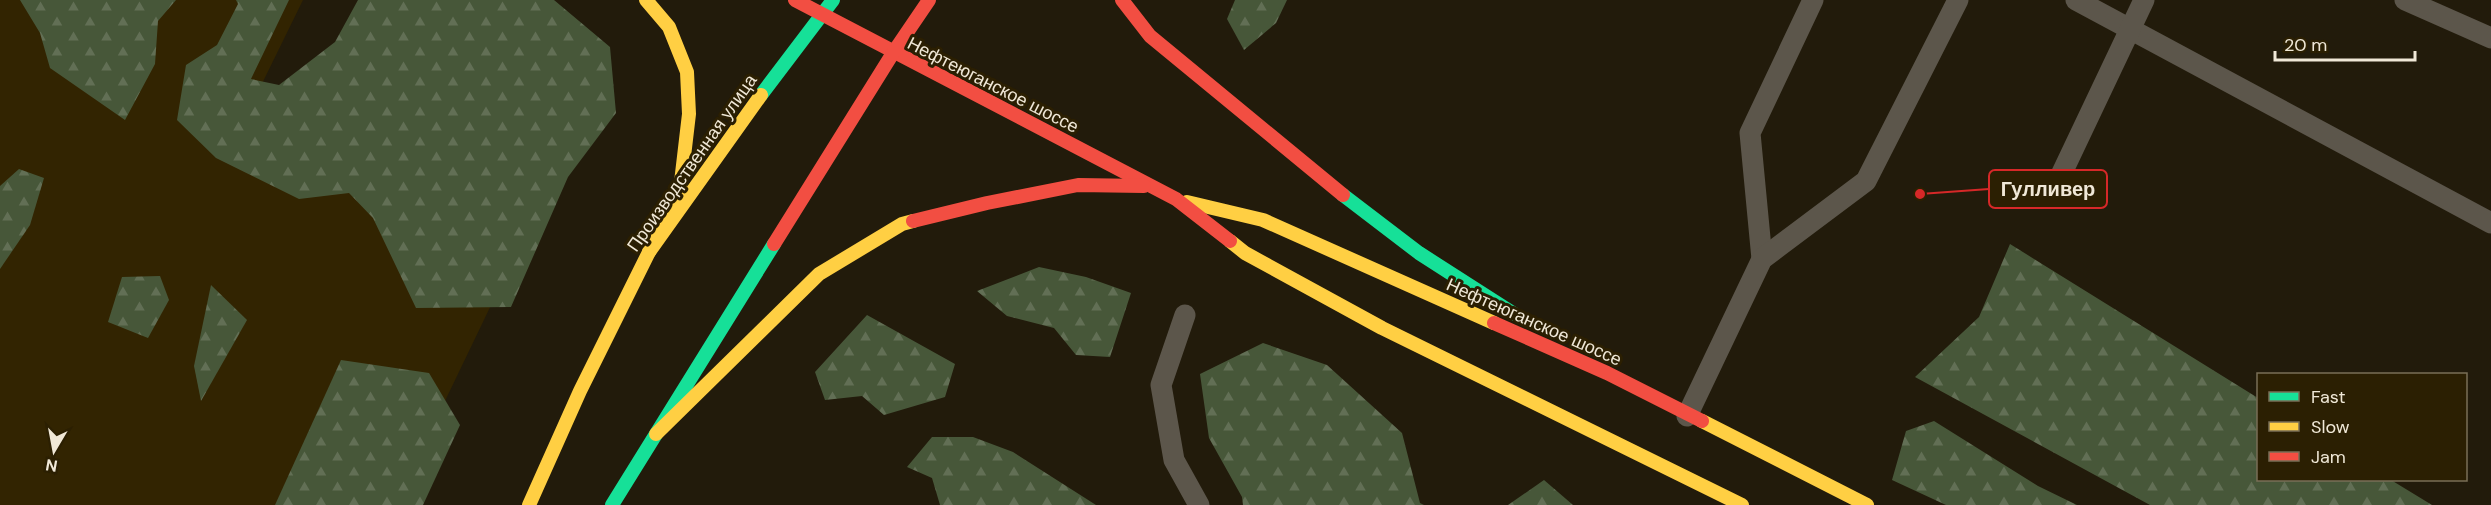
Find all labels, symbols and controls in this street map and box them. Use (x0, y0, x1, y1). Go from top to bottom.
scale bar (2275, 24, 2414, 62)
street label: Нефтеюганское шоссе (903, 31, 1083, 139)
text: 20 m (2284, 33, 2327, 57)
street label: Производственная улица (622, 69, 763, 256)
callout: Гулливер (1989, 170, 2107, 208)
text: Гулливер (2001, 176, 2095, 202)
street label: Нефтеюганское шоссе (1443, 273, 1625, 371)
legend (2257, 373, 2467, 481)
text: Fast (2311, 385, 2346, 409)
text: Slow (2311, 415, 2350, 439)
north arrow (24, 421, 84, 481)
text: Jam (2311, 445, 2346, 469)
text: N (44, 454, 59, 477)

